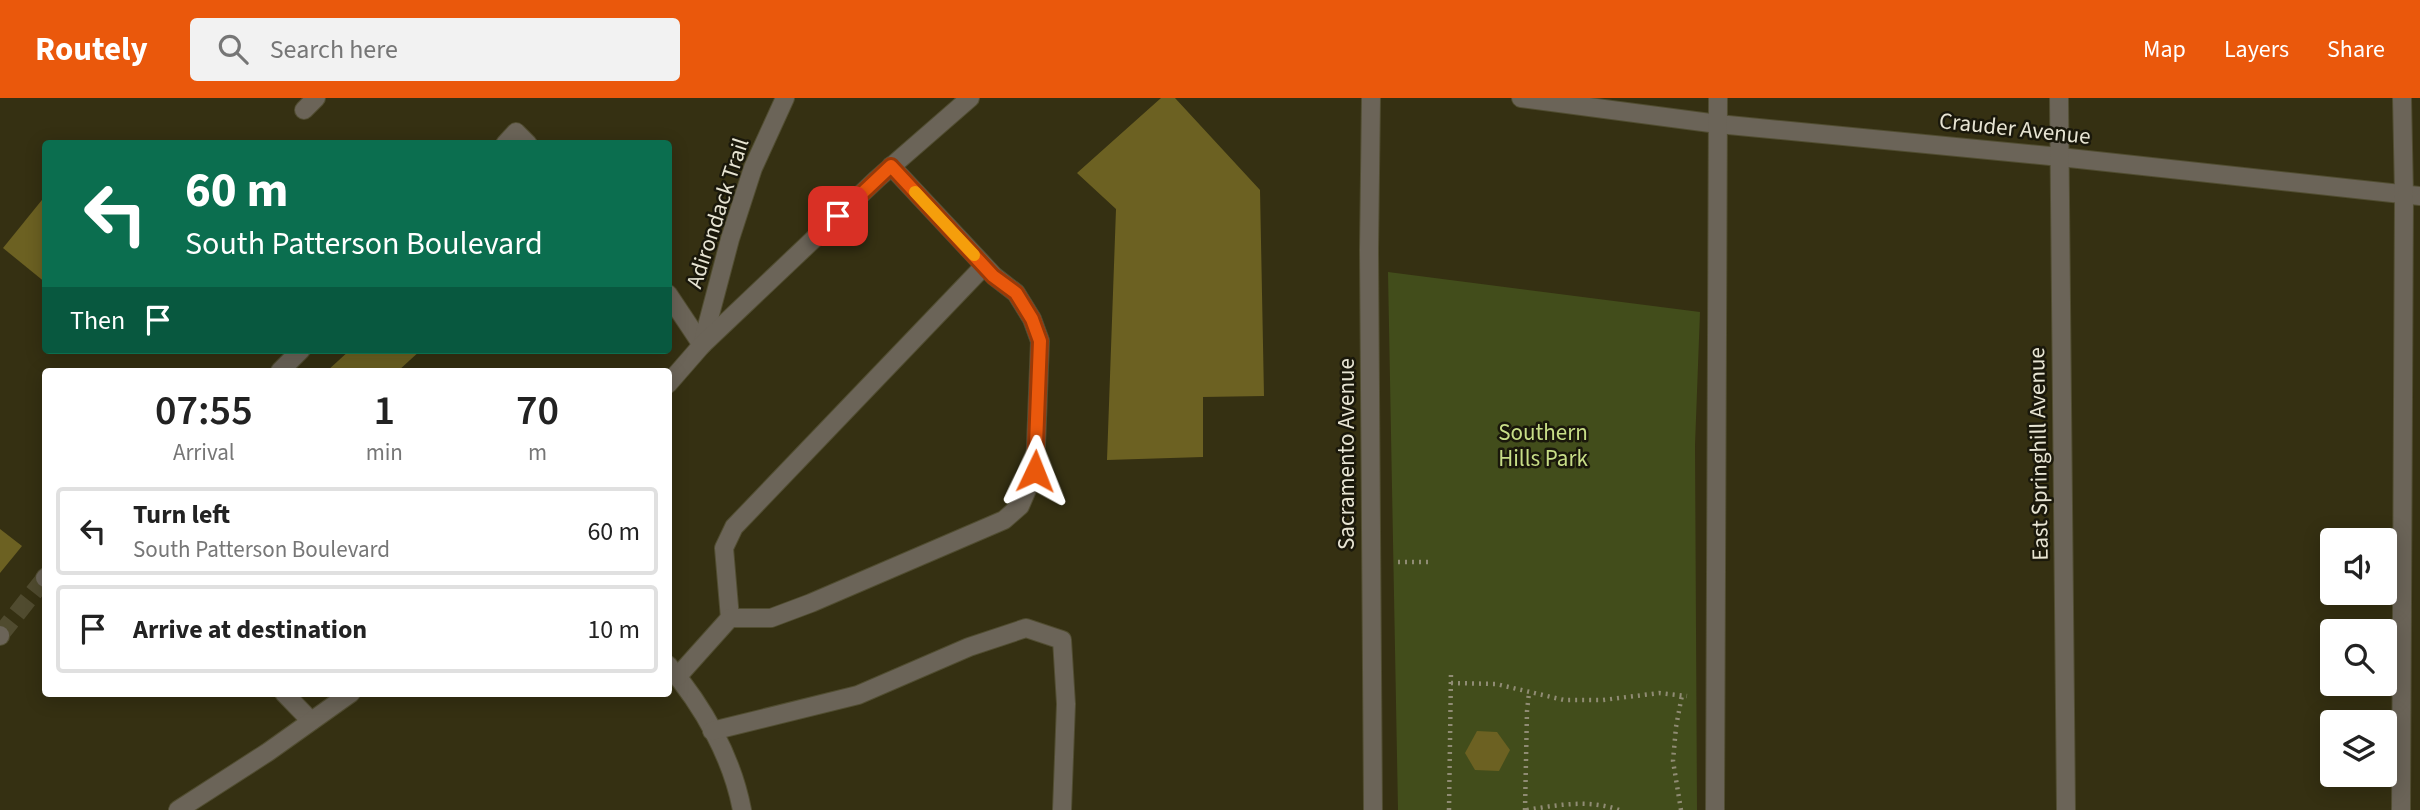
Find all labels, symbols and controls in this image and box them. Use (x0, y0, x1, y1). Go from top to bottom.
search box (190, 18, 680, 81)
text: Routely (35, 26, 148, 73)
icon: search (214, 30, 252, 68)
text: Search here (270, 31, 398, 68)
text: Map (2143, 32, 2186, 67)
text: Layers (2224, 32, 2289, 67)
text: Share (2327, 32, 2385, 67)
street label: Crauder Avenue (1937, 104, 2092, 153)
street label: Adirondack Trail (678, 134, 757, 293)
text: 60 m (185, 156, 289, 226)
icon: left (70, 168, 161, 259)
pin (808, 186, 868, 246)
icon: arrive (819, 197, 857, 235)
text: South Patterson Boulevard (185, 221, 543, 267)
icon: arrive (139, 301, 177, 339)
text: Then (70, 302, 125, 339)
street label: East Springhill Avenue (2020, 347, 2057, 561)
street label: Sacramento Avenue (1330, 358, 1363, 550)
text: 07:55 (155, 381, 253, 441)
text: 1 (374, 381, 395, 441)
text: 70 (516, 381, 559, 441)
park label: Southern Hills Park (1498, 416, 1588, 475)
position arrow (998, 434, 1072, 508)
text: Arrival (173, 436, 235, 469)
text: min (366, 436, 403, 469)
text: m (528, 436, 547, 469)
text: Turn left (133, 496, 230, 533)
icon: left (74, 512, 112, 550)
text: 60 m (587, 513, 640, 550)
map controls (2320, 528, 2397, 787)
button: sound (2320, 528, 2397, 605)
text: South Patterson Boulevard (133, 533, 390, 566)
icon: arrive (74, 610, 112, 648)
text: Arrive at destination (133, 611, 367, 648)
text: 10 m (587, 611, 640, 648)
button: search (2320, 619, 2397, 696)
button: layers (2320, 710, 2397, 787)

